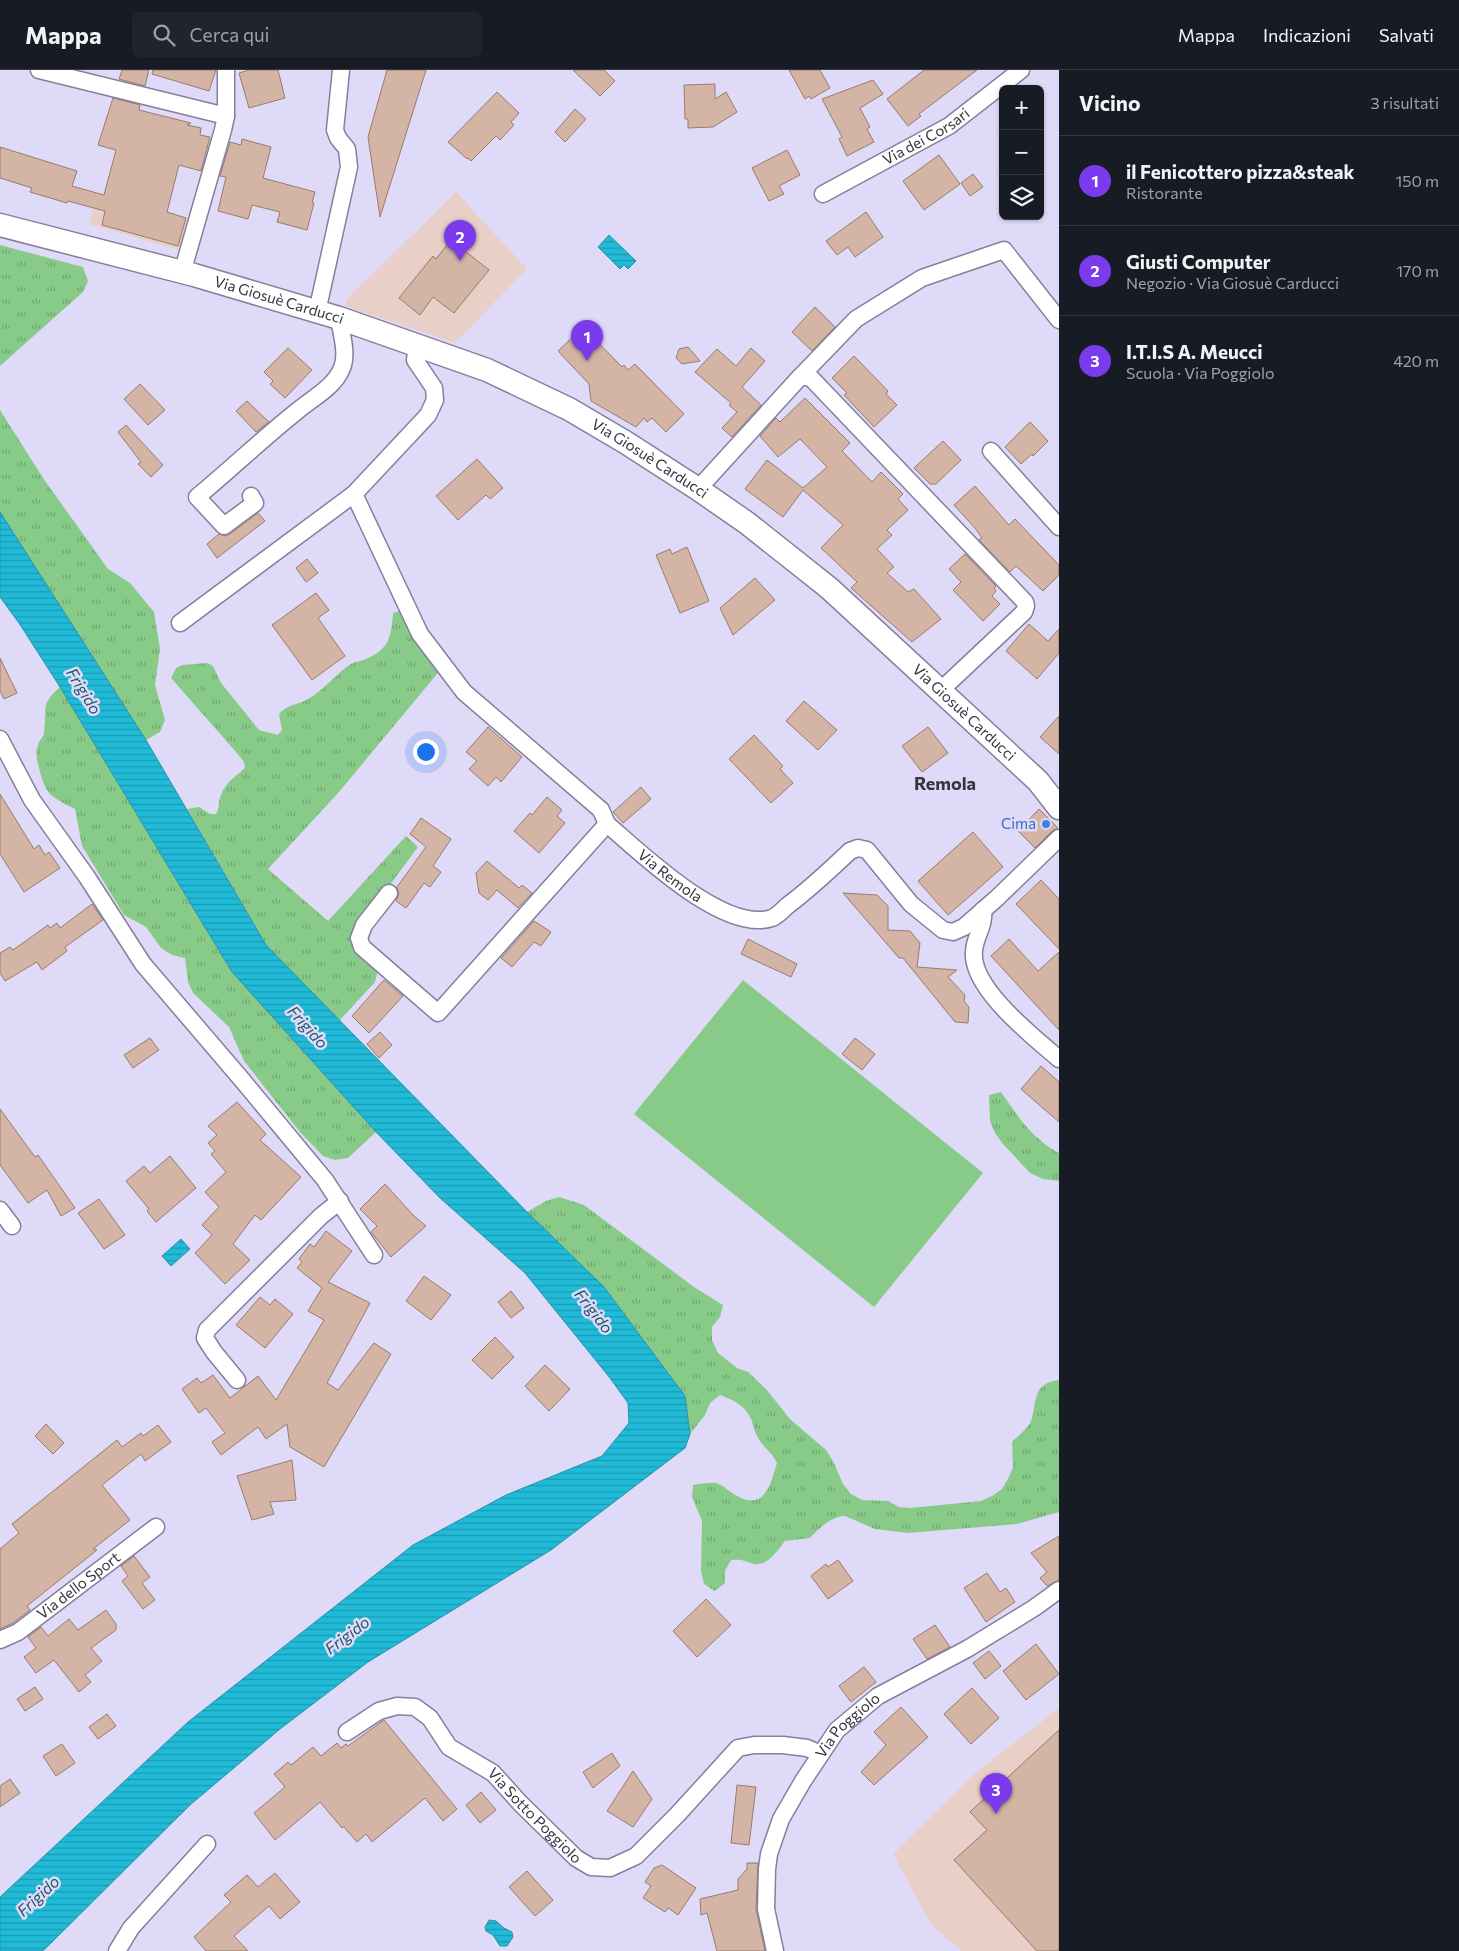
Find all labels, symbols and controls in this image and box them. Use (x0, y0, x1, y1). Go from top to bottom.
search box (132, 12, 482, 57)
text: Mappa (25, 20, 102, 49)
icon: search (150, 21, 178, 49)
text: Cerca qui (190, 23, 269, 46)
text: Mappa (1178, 24, 1235, 46)
text: Indicazioni (1263, 24, 1351, 46)
text: Salvati (1379, 24, 1434, 46)
map controls (999, 85, 1044, 220)
button: + (999, 85, 1044, 130)
text: Vicino (1079, 90, 1140, 115)
text: 3 risultati (1370, 93, 1439, 112)
street label: Via dei Corsari (879, 104, 973, 168)
button: − (999, 130, 1044, 175)
text: il Fenicottero pizza&steak (1126, 160, 1354, 183)
text: 1 (1091, 171, 1099, 190)
text: 150 m (1396, 171, 1439, 190)
button: layers (999, 175, 1044, 220)
text: Ristorante (1126, 183, 1203, 202)
pin: 2 (444, 220, 476, 261)
text: Giusti Computer (1126, 250, 1270, 273)
text: 2 (1090, 261, 1100, 280)
text: 170 m (1396, 261, 1439, 280)
street label: Via Giosuè Carducci (212, 272, 347, 327)
text: Negozio · Via Giosuè Carducci (1126, 273, 1339, 292)
pin: 1 (571, 320, 603, 361)
text: I.T.I.S A. Meucci (1126, 340, 1262, 363)
text: 3 (1090, 351, 1100, 370)
text: 420 m (1393, 351, 1439, 370)
text: Scuola · Via Poggiolo (1126, 363, 1275, 382)
street label: Via Giosuè Carducci (589, 414, 712, 501)
street label: Via Giosuè Carducci (909, 660, 1020, 764)
water label: Frigido (63, 664, 106, 717)
your location (413, 739, 439, 765)
district label: Remola (914, 772, 976, 794)
place label: Cima (1001, 814, 1036, 832)
marker: Cima (1040, 818, 1052, 830)
street label: Via Remola (635, 845, 706, 905)
water label: Frigido (284, 1001, 333, 1052)
water label: Frigido (571, 1285, 618, 1337)
street label: Via dello Sport (33, 1548, 123, 1622)
water label: Frigido (321, 1612, 373, 1658)
street label: Via Poggiolo (811, 1688, 883, 1761)
street label: Via Sotto Poggiolo (485, 1764, 586, 1867)
pin: 3 (980, 1773, 1012, 1814)
water label: Frigido (13, 1871, 63, 1920)

